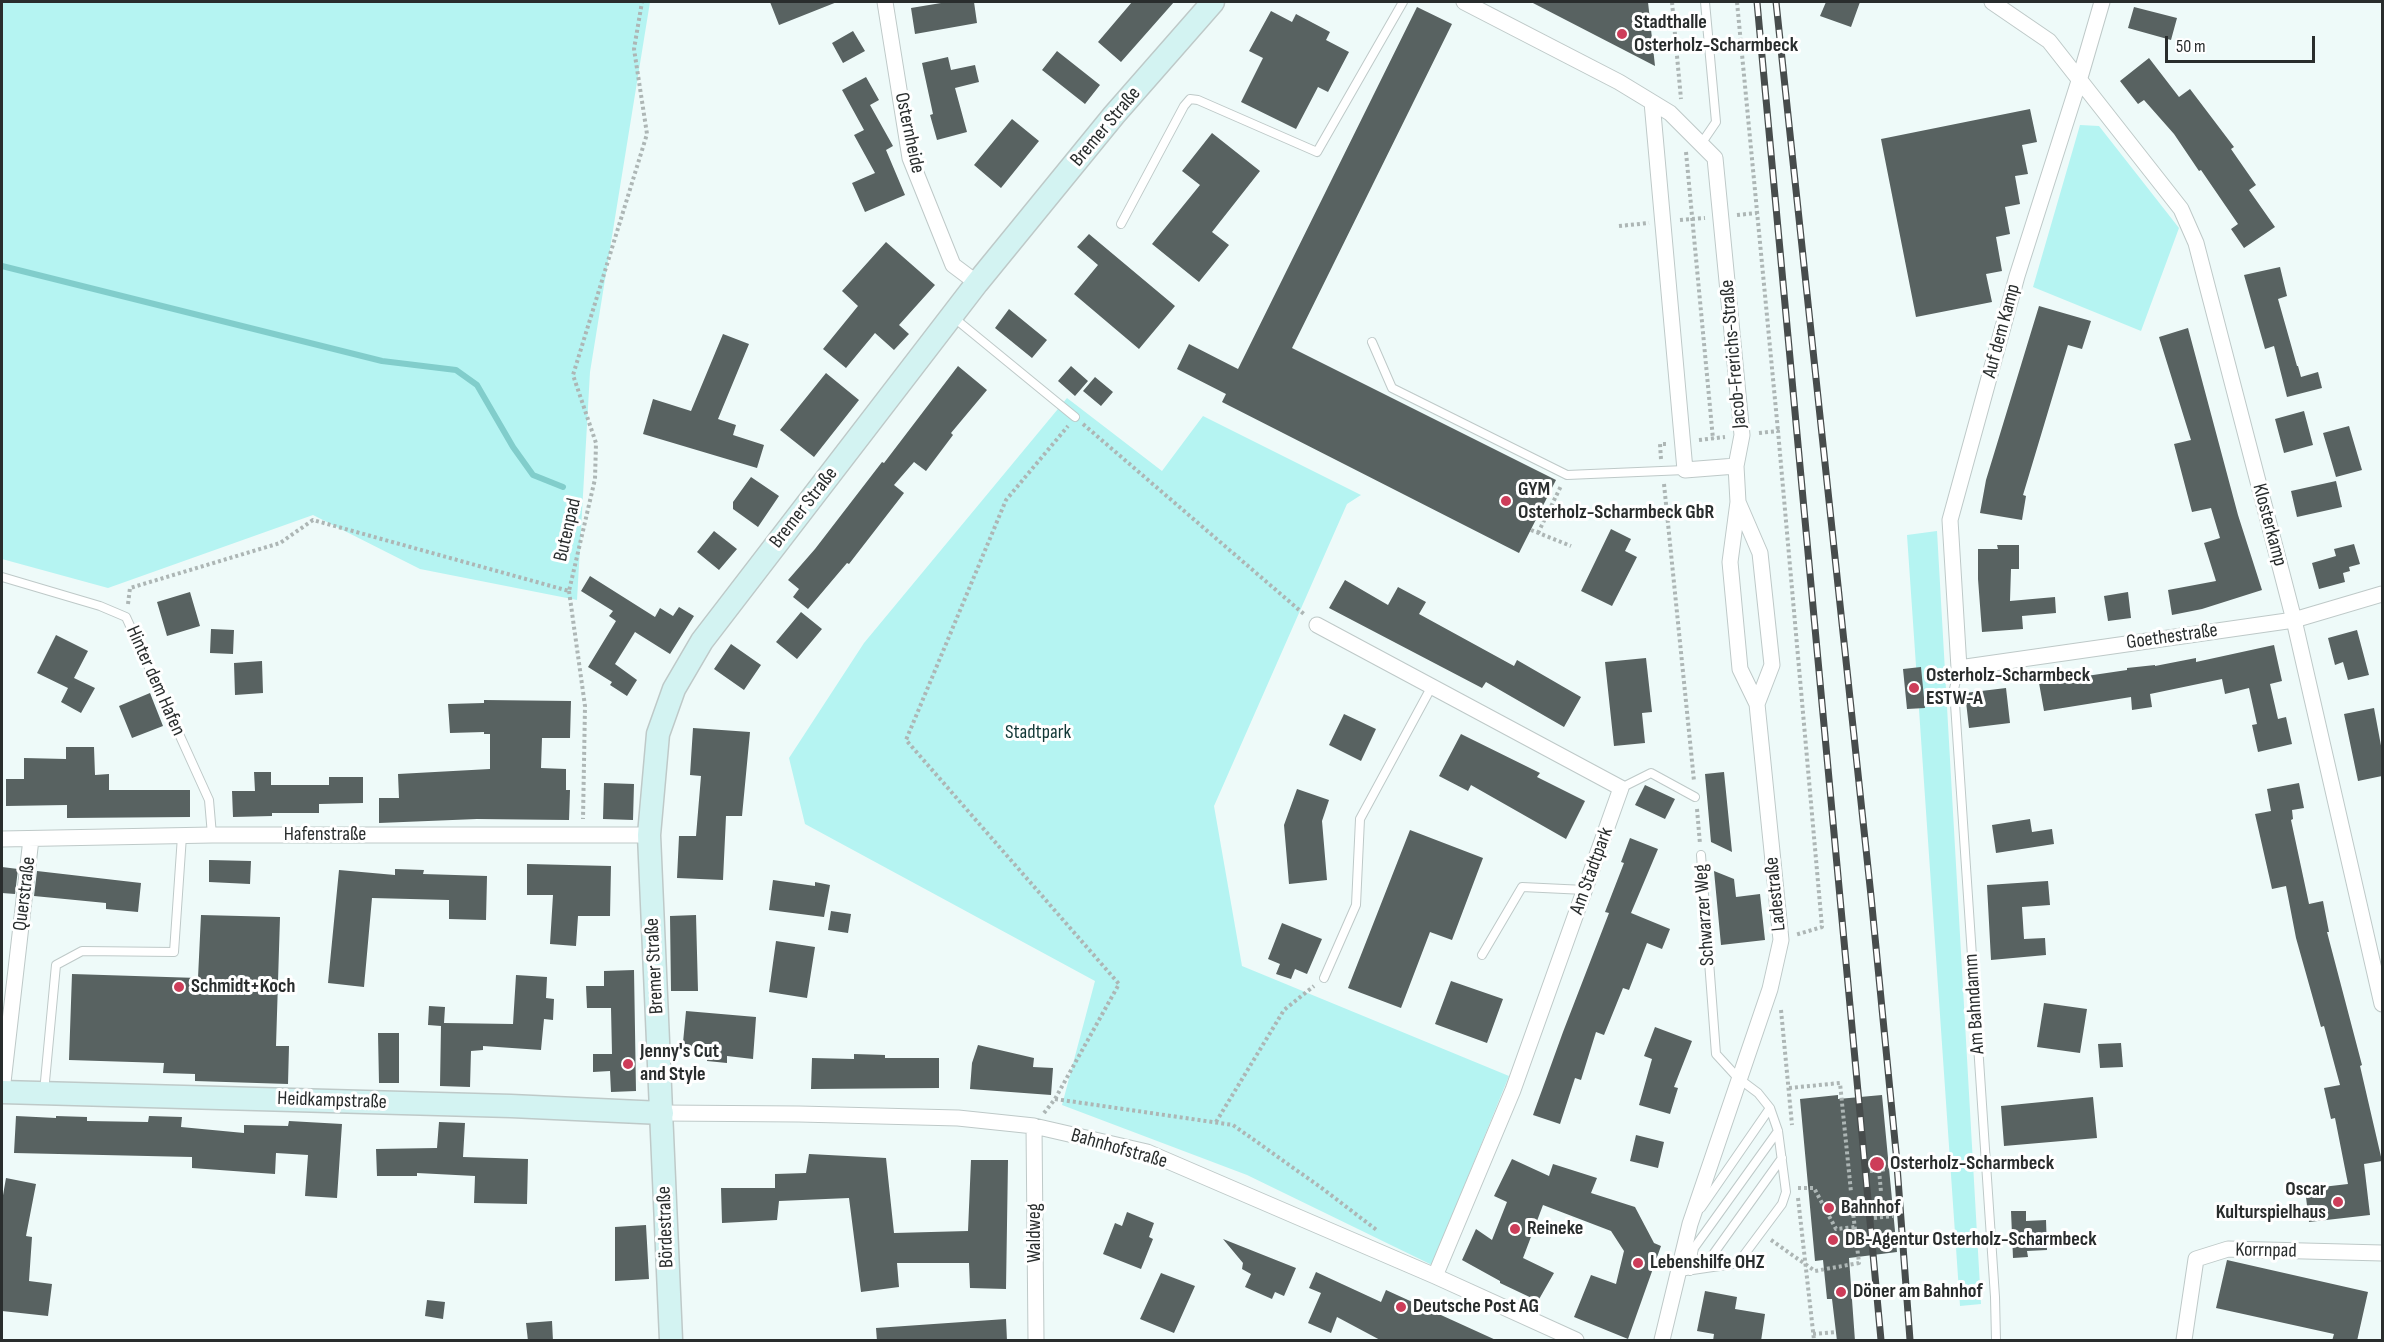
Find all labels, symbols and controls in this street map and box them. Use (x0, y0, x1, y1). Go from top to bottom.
place label: Stadthalle Osterholz-Scharmbeck (1634, 11, 1798, 58)
scale bar (2168, 24, 2318, 62)
marker: Stadthalle Osterholz-Scharmbeck (1615, 27, 1629, 41)
text: 50 m (2176, 36, 2206, 57)
street label: Bremer Straße (1066, 82, 1146, 172)
street label: Osternheide (889, 90, 929, 176)
street label: Jacob-Frerichs-Straße (1716, 279, 1752, 429)
street label: Auf dem Kamp (1978, 282, 2026, 380)
street label: Bremer Straße (765, 463, 843, 553)
place label: GYM Osterholz-Scharmbeck GbR (1518, 478, 1714, 525)
street label: Klosterkamp (2246, 481, 2292, 569)
marker: GYM Osterholz-Scharmbeck GbR (1499, 494, 1513, 508)
street label: Butenpad (549, 496, 587, 564)
street label: Goethestraße (2125, 619, 2219, 655)
street label: Hinter dem Hafen (120, 622, 190, 740)
place label: Osterholz-Scharmbeck ESTW-A (1926, 664, 2090, 711)
marker: Osterholz-Scharmbeck ESTW-A (1907, 681, 1921, 695)
park label: Stadtpark (1005, 721, 1071, 745)
street label: Hafenstraße (284, 823, 366, 847)
street label: Am Stadtpark (1565, 824, 1619, 918)
street label: Querstraße (9, 856, 41, 932)
street label: Ladestraße (1760, 856, 1792, 932)
street label: Schwarzer Weg (1689, 863, 1721, 967)
street label: Bremer Straße (640, 917, 670, 1015)
street label: Am Bahndamm (1960, 953, 1990, 1055)
place label: Schmidt+Koch (191, 975, 295, 999)
marker: Schmidt+Koch (172, 980, 186, 994)
place label: Jenny's Cut and Style (640, 1040, 719, 1087)
marker: Jenny's Cut and Style (621, 1057, 635, 1071)
street label: Heidkampstraße (277, 1087, 387, 1115)
street label: Bahnhofstraße (1068, 1124, 1170, 1174)
place label: Osterholz-Scharmbeck (1890, 1152, 2054, 1176)
marker: Osterholz-Scharmbeck (1868, 1155, 1886, 1173)
place label: Oscar Kulturspielhaus (2216, 1178, 2326, 1225)
street label: Bördestraße (653, 1186, 679, 1268)
marker: Oscar Kulturspielhaus (2331, 1195, 2345, 1209)
place label: Bahnhof (1841, 1196, 1900, 1220)
marker: Bahnhof (1822, 1201, 1836, 1215)
street label: Waldweg (1023, 1203, 1047, 1263)
place label: Reineke (1527, 1217, 1583, 1241)
marker: Reineke (1508, 1222, 1522, 1236)
place label: DB-Agentur Osterholz-Scharmbeck (1845, 1228, 2097, 1252)
marker: DB-Agentur Osterholz-Scharmbeck (1826, 1233, 1840, 1247)
street label: Korrnpad (2235, 1238, 2297, 1264)
place label: Lebenshilfe OHZ (1650, 1251, 1765, 1275)
marker: Lebenshilfe OHZ (1631, 1256, 1645, 1270)
place label: Döner am Bahnhof (1853, 1280, 1983, 1304)
marker: Döner am Bahnhof (1834, 1285, 1848, 1299)
place label: Deutsche Post AG (1413, 1295, 1539, 1319)
marker: Deutsche Post AG (1394, 1300, 1408, 1314)

